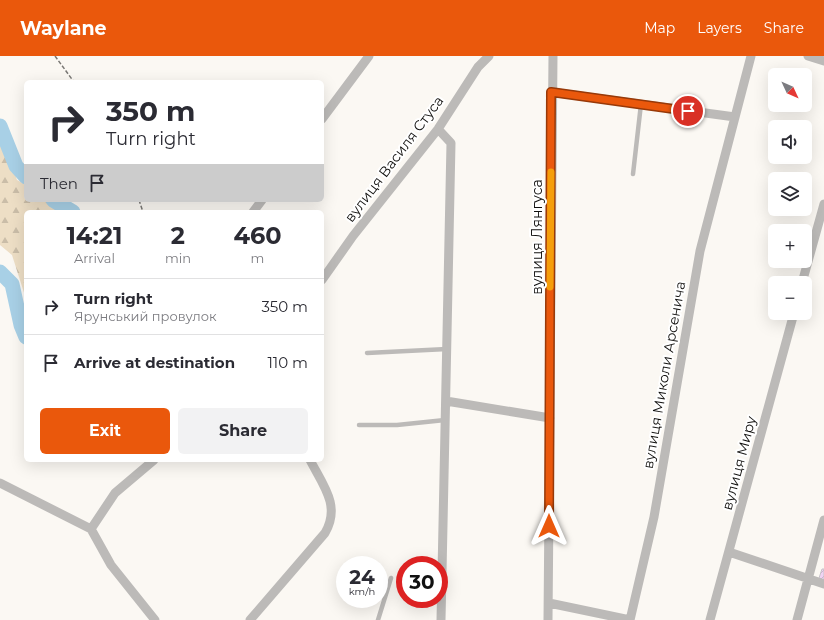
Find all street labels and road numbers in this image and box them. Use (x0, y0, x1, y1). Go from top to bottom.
street label: вулиця Василя Стуса (341, 92, 447, 226)
street label: вулиця Лянгуса (528, 179, 546, 295)
street label: вулиця Миколи Арсенича (639, 280, 689, 470)
street label: вулиця Миру (718, 414, 760, 512)

